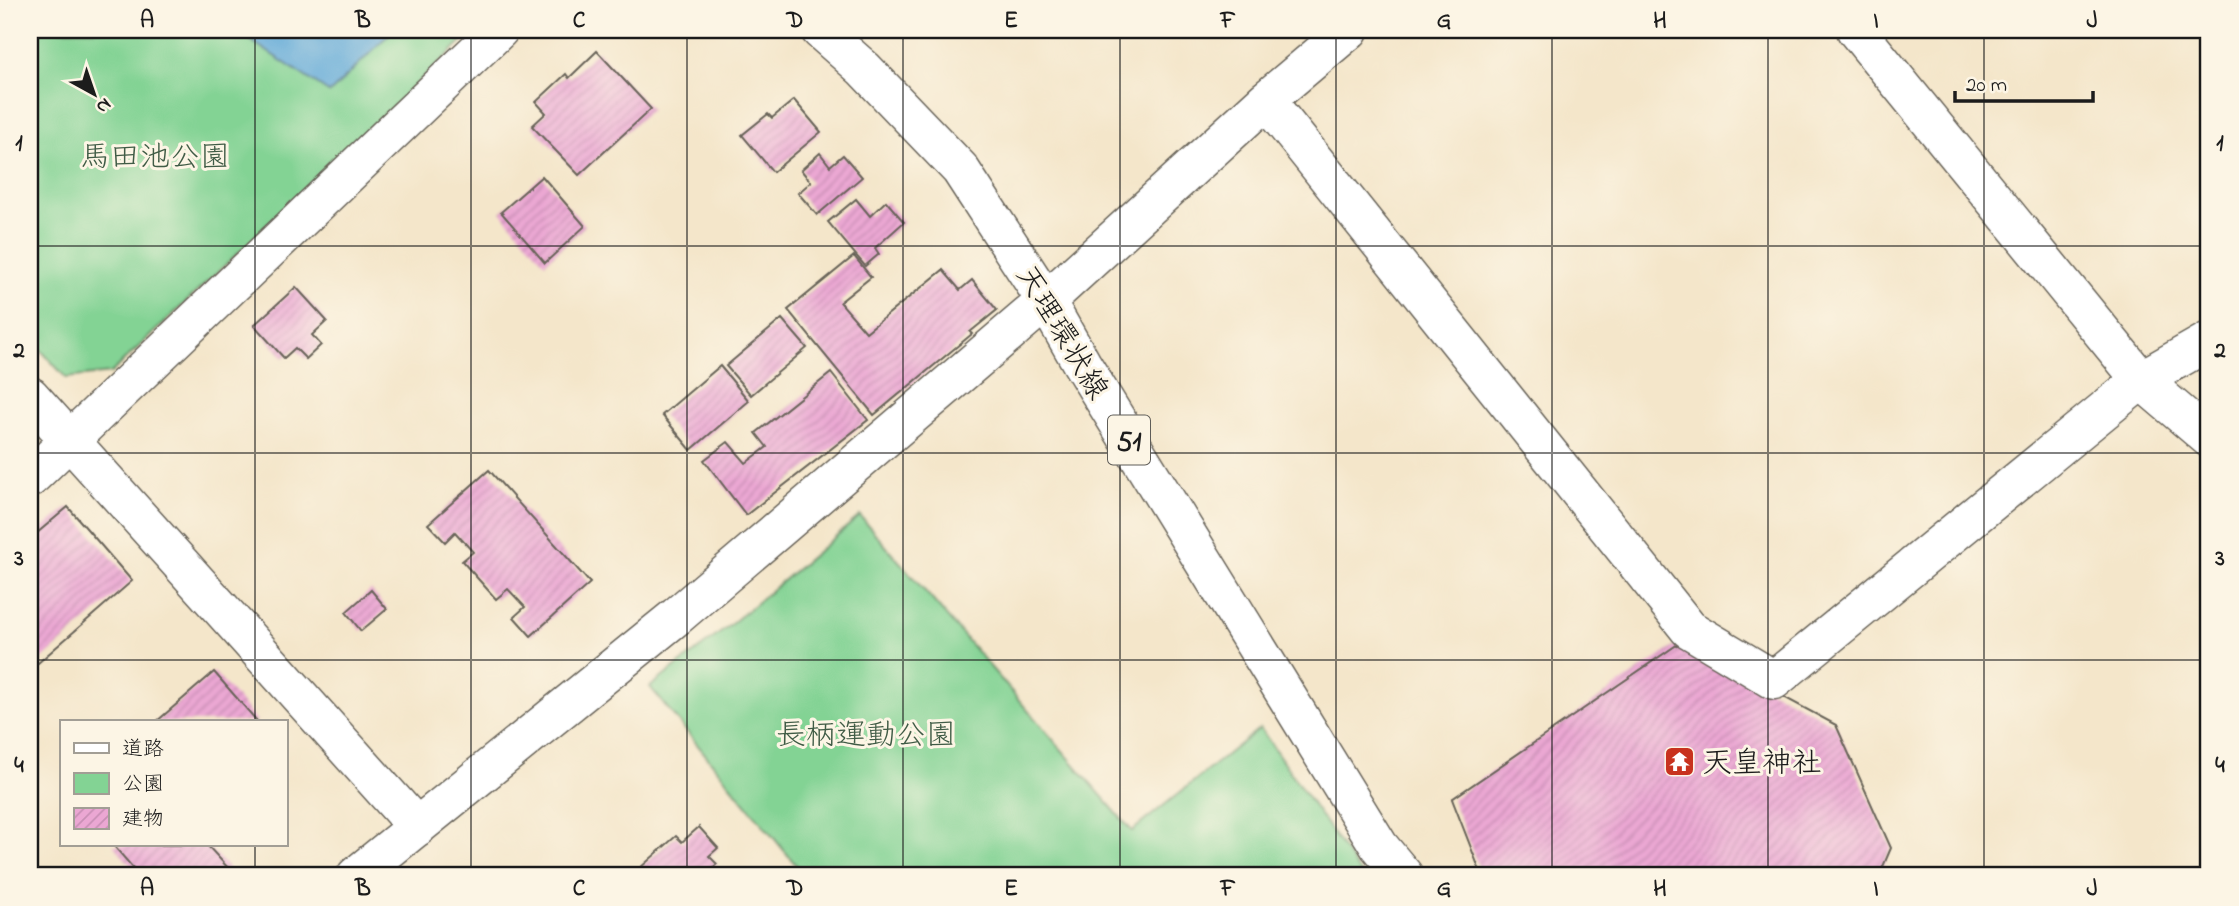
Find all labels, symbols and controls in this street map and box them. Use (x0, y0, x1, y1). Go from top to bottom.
text: A (140, 5, 154, 38)
text: B (354, 5, 371, 38)
text: C (573, 5, 586, 38)
text: D (786, 5, 803, 38)
text: E (1004, 5, 1018, 38)
text: F (1220, 5, 1236, 38)
text: G (1437, 5, 1451, 38)
text: H (1653, 5, 1667, 38)
text: I (1873, 5, 1879, 38)
text: J (2086, 5, 2098, 38)
north arrow (60, 60, 130, 130)
scale bar (1955, 60, 2094, 104)
text: 20 m (1966, 71, 2007, 101)
text: N (90, 91, 117, 120)
text: 1 (15, 128, 23, 161)
text: 1 (2216, 128, 2224, 161)
park label: 馬田池公園 (80, 137, 230, 181)
street label: 天理環状線 (1003, 258, 1118, 409)
text: 2 (12, 335, 25, 368)
text: 2 (2213, 335, 2226, 368)
road number: 51 (1108, 416, 1150, 464)
text: 3 (13, 543, 24, 576)
text: 3 (2214, 543, 2225, 576)
park label: 長柄運動公園 (776, 715, 956, 759)
legend (60, 720, 287, 846)
text: 道路 (122, 735, 164, 765)
place label: 天皇神社 (1702, 743, 1822, 787)
temple icon: 天皇神社 (1662, 745, 1696, 779)
text: 4 (14, 750, 24, 783)
text: 4 (2215, 750, 2225, 783)
text: 公園 (122, 770, 164, 800)
text: 建物 (122, 805, 164, 835)
text: A (140, 873, 154, 906)
text: B (354, 873, 371, 906)
text: C (573, 873, 586, 906)
text: D (786, 873, 803, 906)
text: E (1004, 873, 1018, 906)
text: F (1220, 873, 1236, 906)
text: G (1437, 873, 1451, 906)
text: H (1653, 873, 1667, 906)
text: I (1873, 873, 1879, 906)
text: J (2086, 873, 2098, 906)

